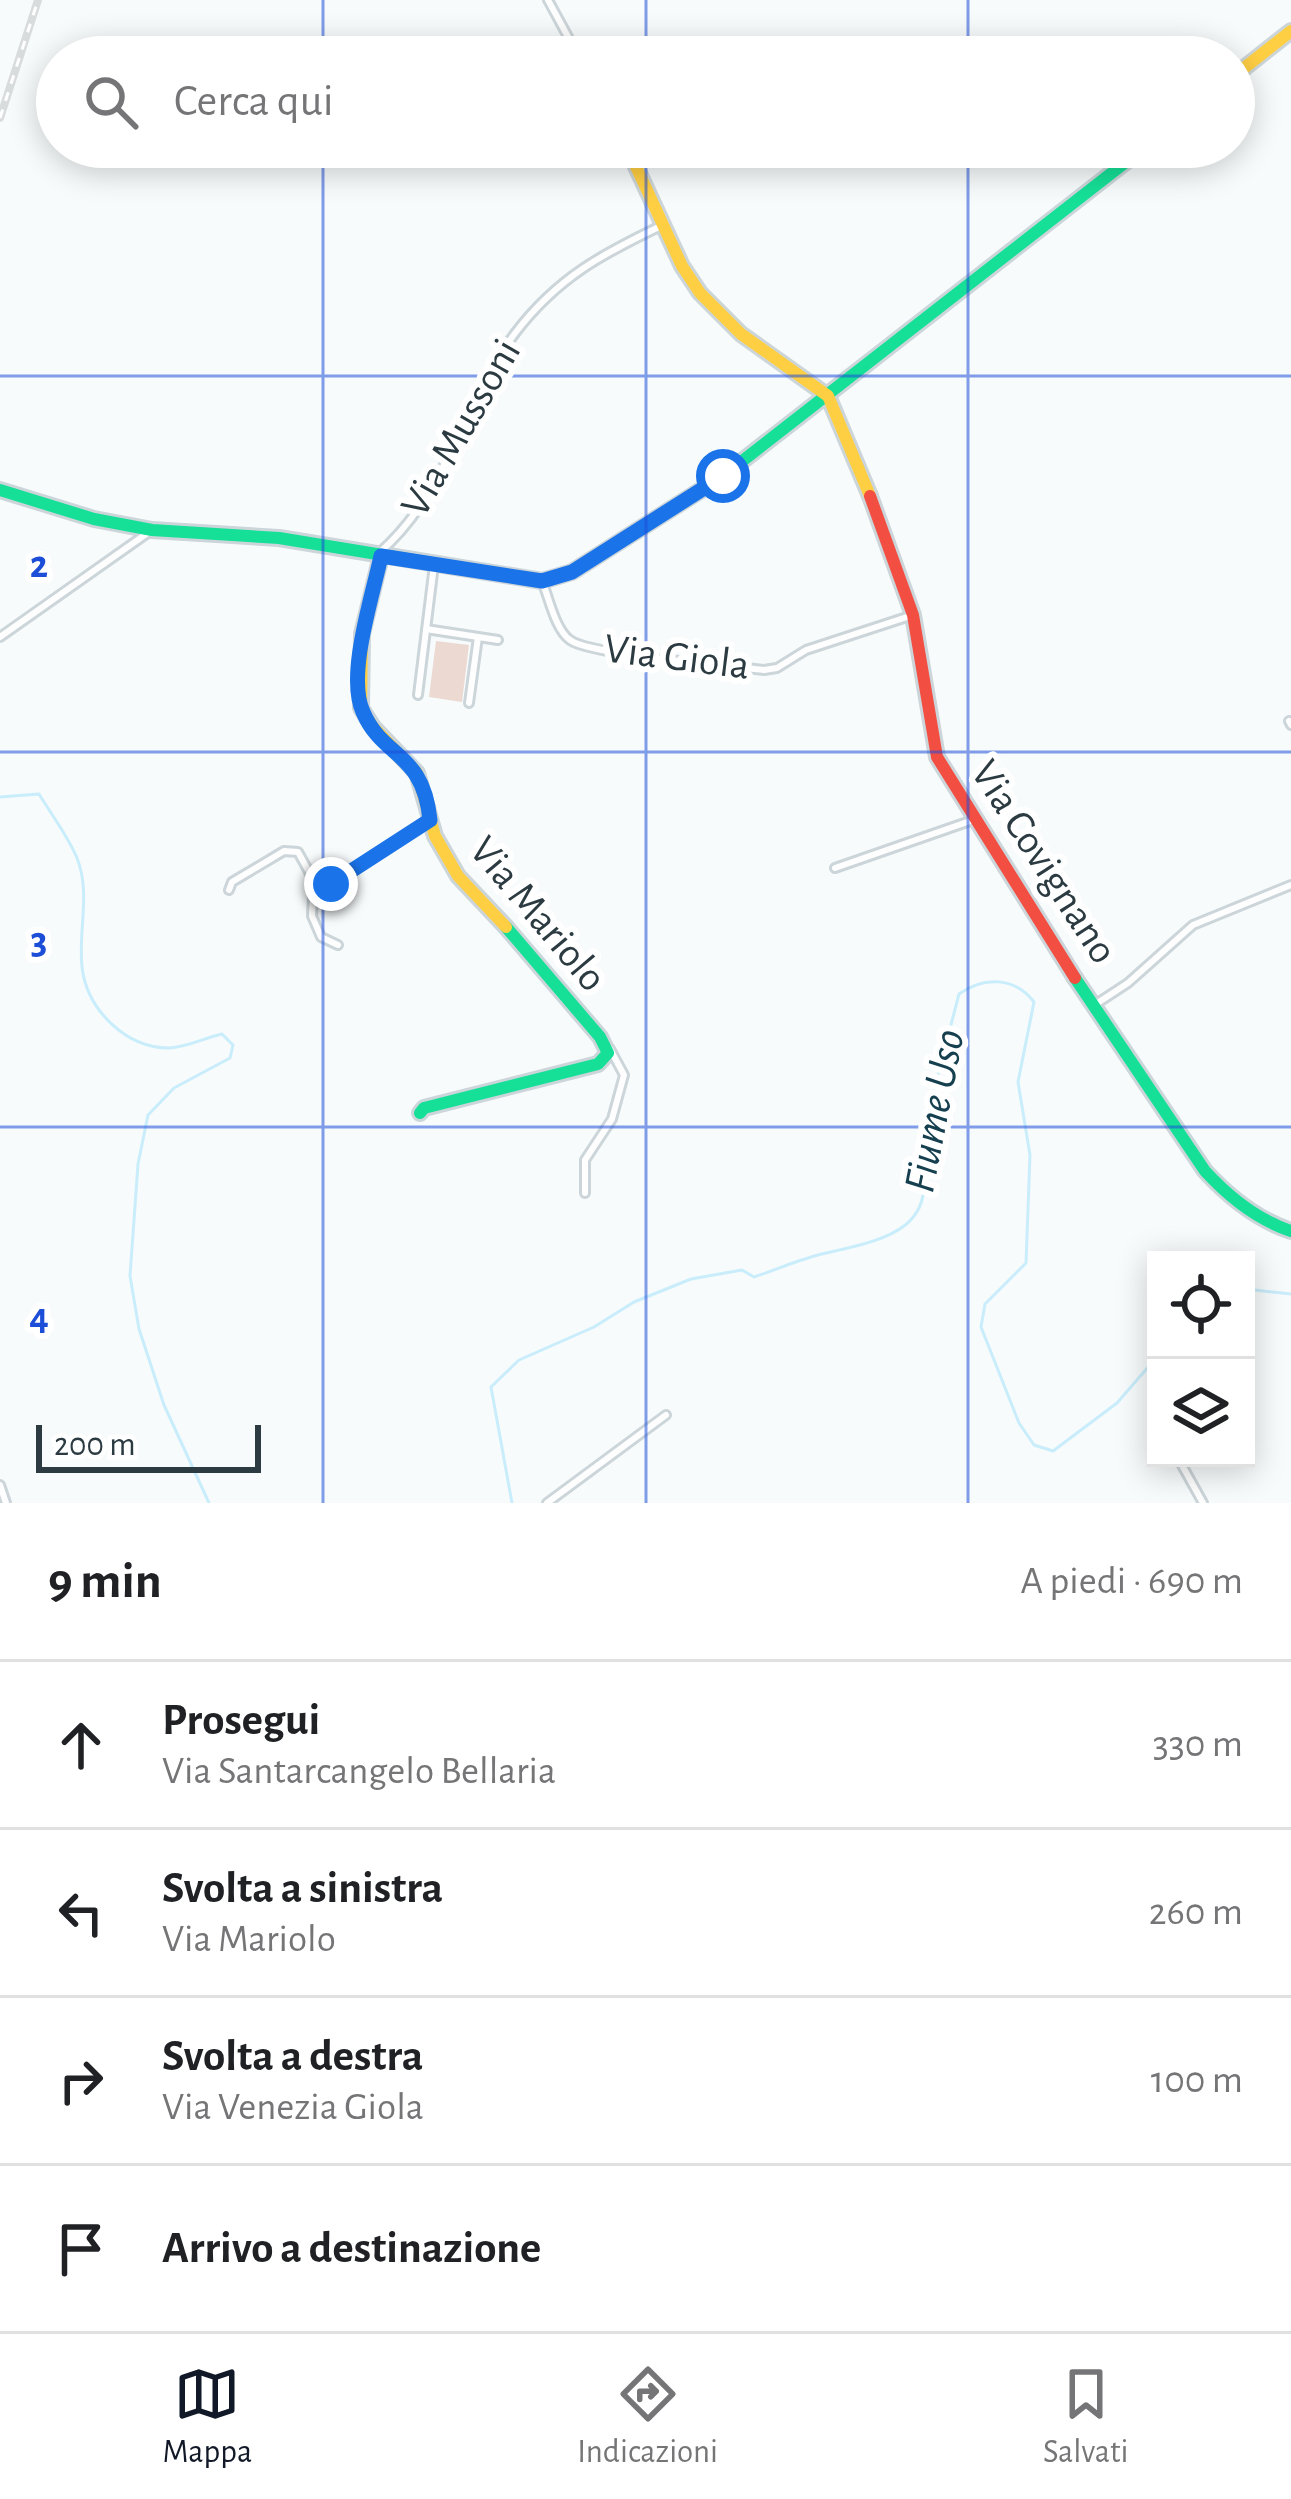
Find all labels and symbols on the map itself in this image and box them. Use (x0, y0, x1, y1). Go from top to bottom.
street label: Via Mussoni (394, 332, 528, 524)
route start (696, 449, 750, 503)
text: 2 (30, 546, 48, 585)
street label: Via Giola (602, 627, 752, 687)
street label: Via Covignano (963, 753, 1125, 971)
street label: Via Mariolo (462, 829, 614, 999)
route end (304, 857, 358, 911)
text: 3 (31, 922, 47, 961)
water label: Fiume Uso (897, 1026, 973, 1196)
text: 4 (29, 1298, 49, 1337)
scale bar (36, 1419, 261, 1472)

